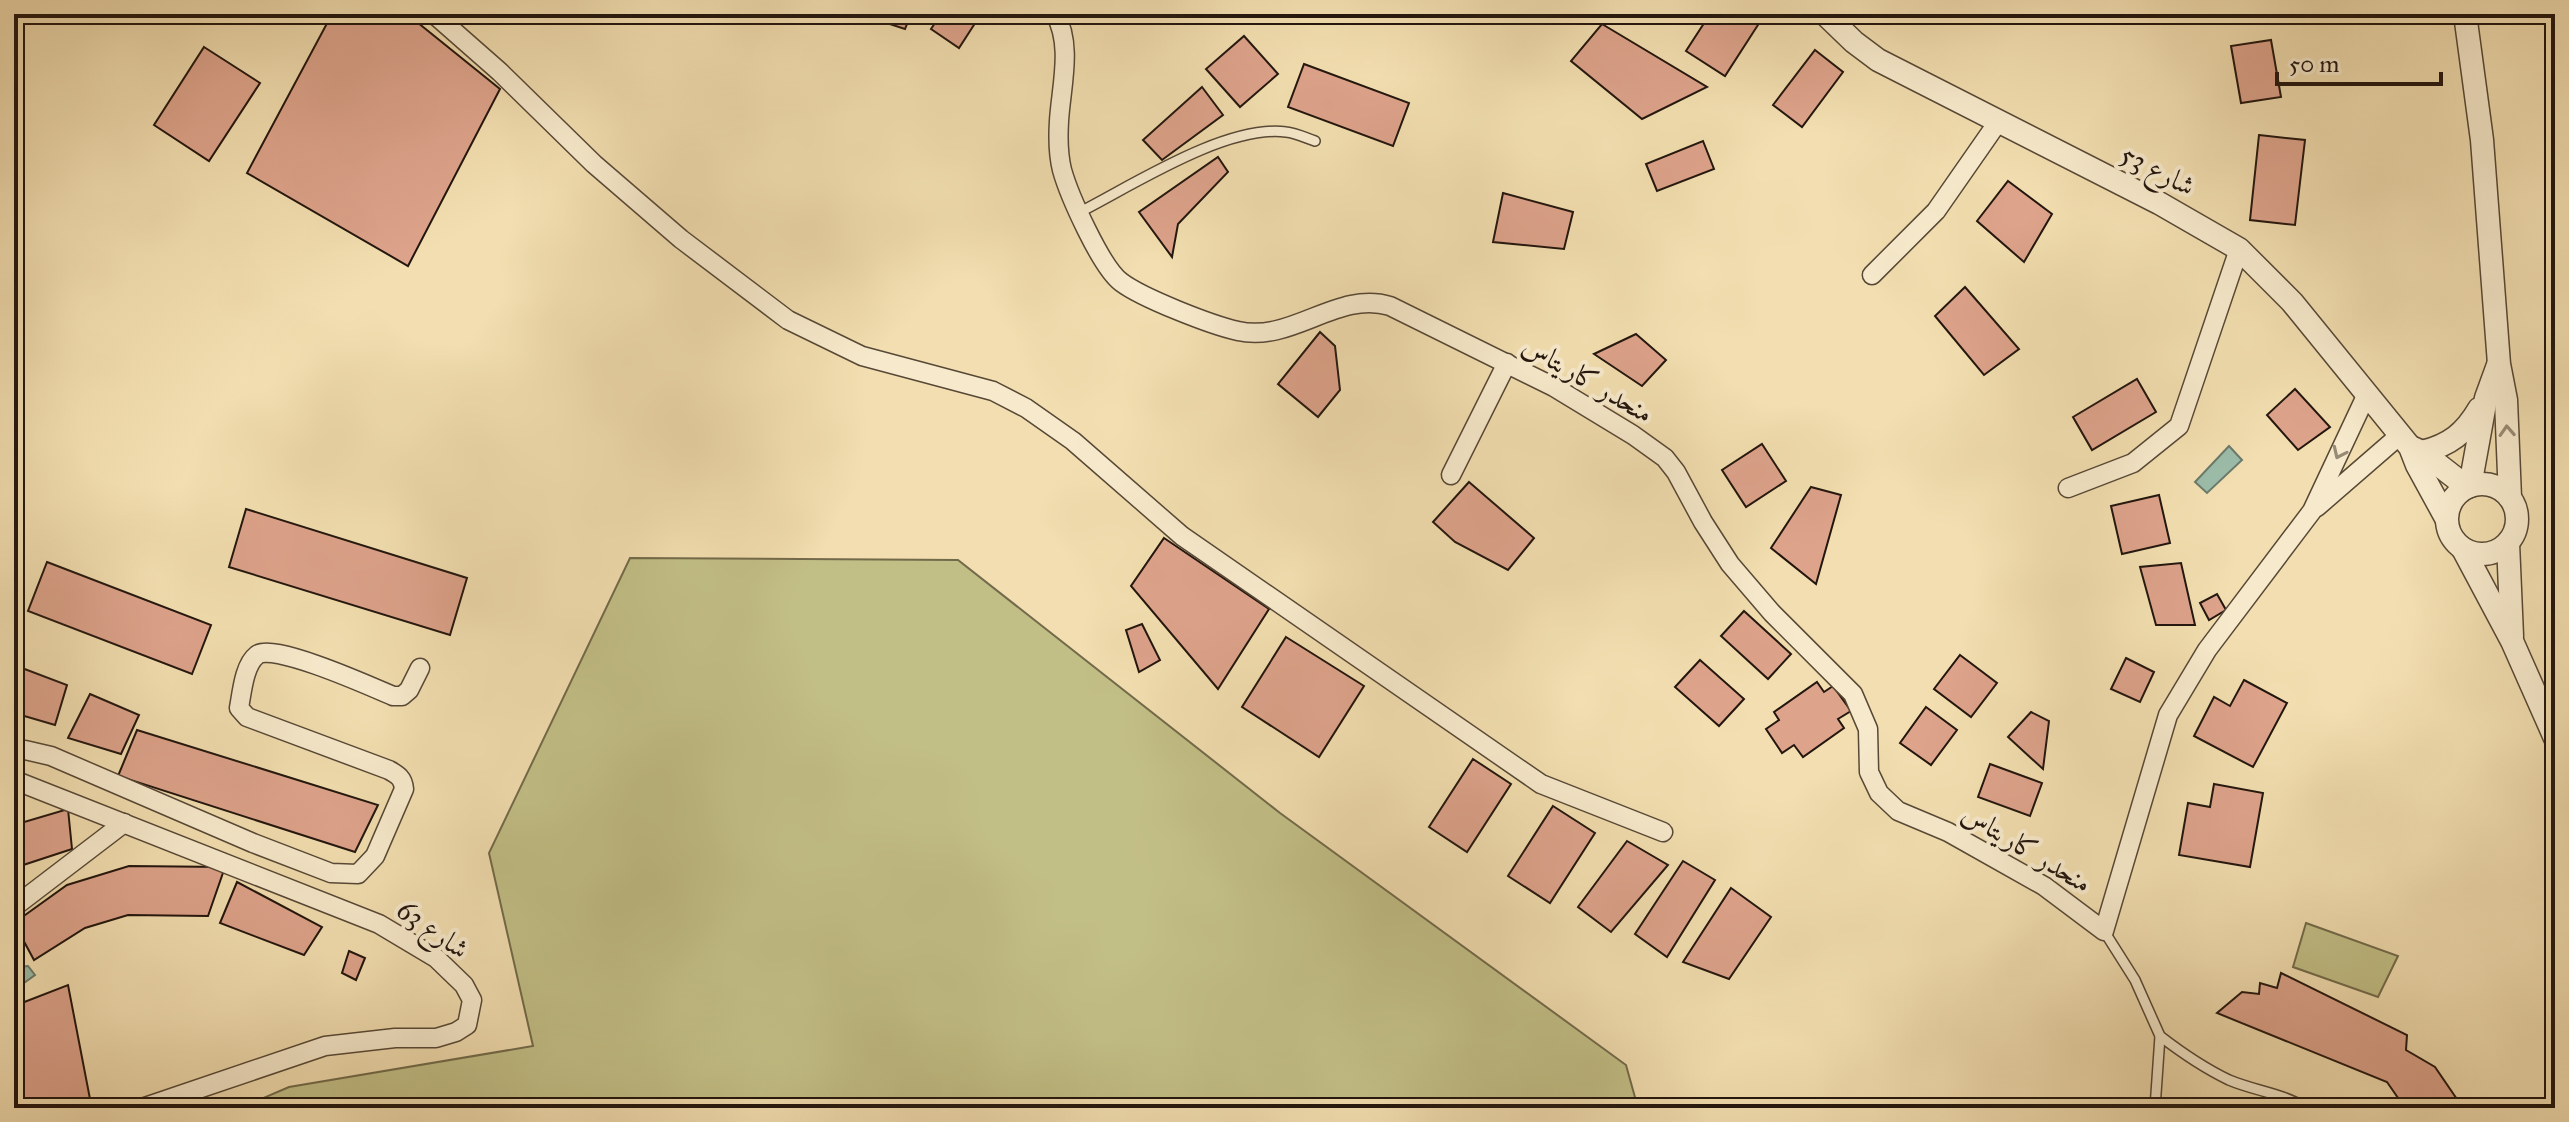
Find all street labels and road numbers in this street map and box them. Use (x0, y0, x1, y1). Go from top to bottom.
street label: شارع 53 (2112, 137, 2201, 209)
street label: منحدر كاريتاس (1516, 327, 1660, 431)
street label: منحدر كاريتاس (1956, 796, 2098, 900)
street label: شارع 63 (387, 892, 476, 971)

